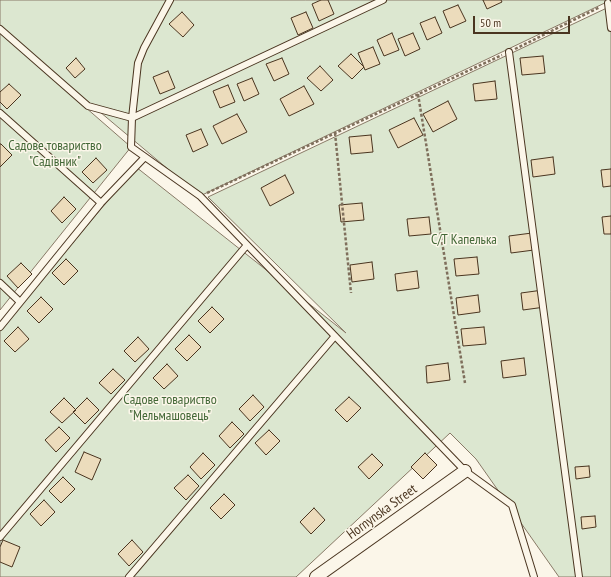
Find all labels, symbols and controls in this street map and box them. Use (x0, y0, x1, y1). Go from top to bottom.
scale bar (475, 8, 572, 34)
text: 50 m (480, 15, 501, 30)
park label: Садове товариство "Садівник" (8, 138, 102, 170)
park label: С/Т Капелька (431, 232, 497, 248)
park label: Садове товариство "Мельмашовець" (123, 392, 217, 424)
street label: Hornynska Street (344, 481, 420, 543)

